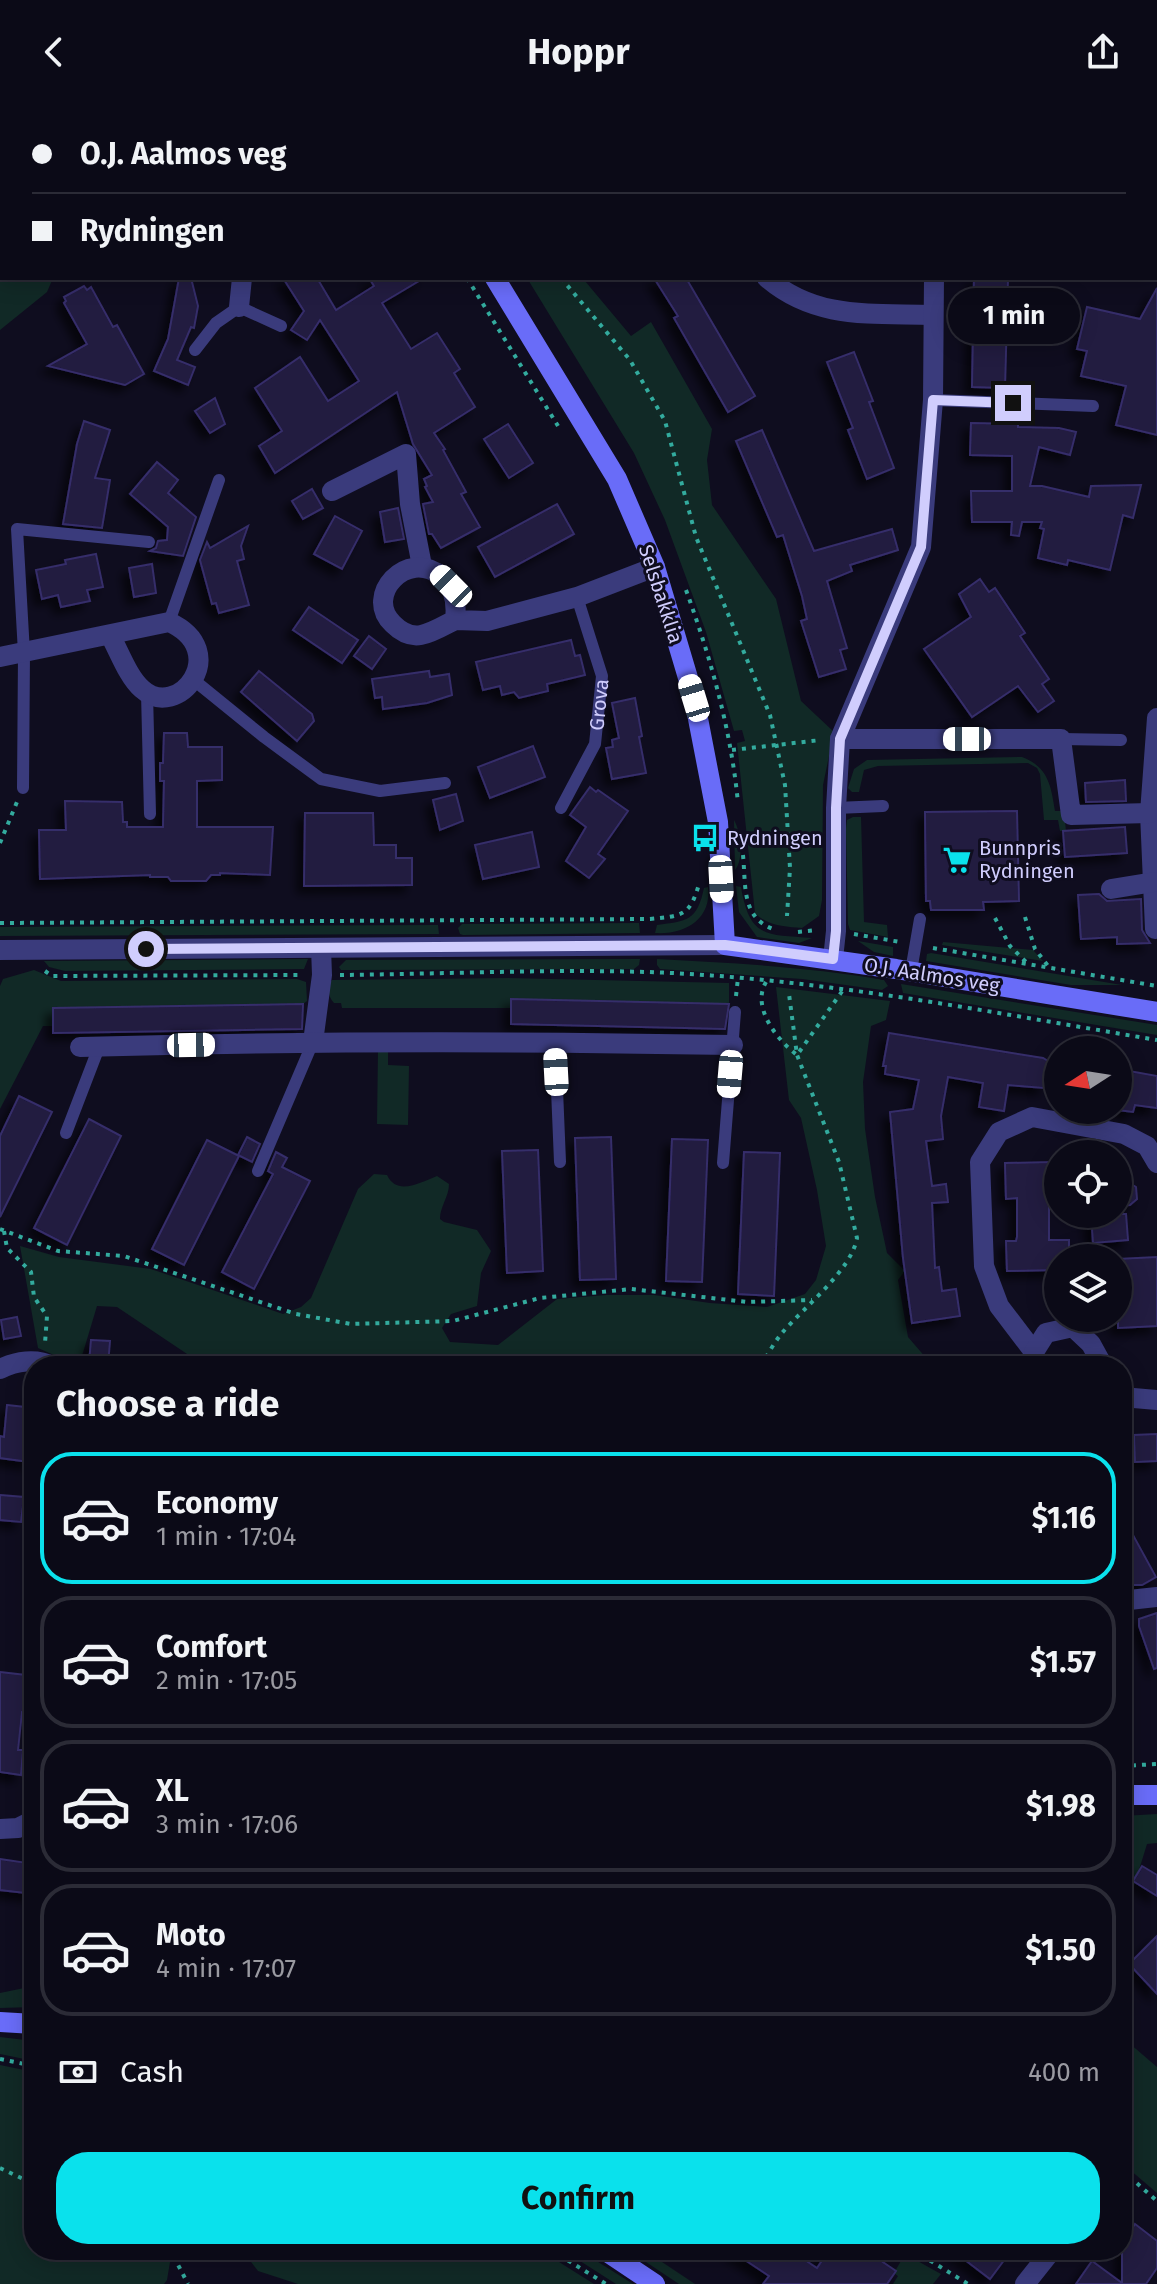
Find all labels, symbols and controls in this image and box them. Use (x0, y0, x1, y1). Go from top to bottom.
icon: back (32, 30, 76, 74)
text: Hoppr (527, 30, 630, 74)
icon: share (1081, 30, 1125, 74)
text: O.J. Aalmos veg (80, 136, 287, 172)
text: Rydningen (80, 213, 225, 249)
callout: 1 min (947, 287, 1079, 343)
text: 1 min (983, 300, 1045, 331)
route end (995, 385, 1031, 421)
street label: Selsbakklia (634, 542, 688, 646)
car (426, 561, 476, 611)
car (676, 672, 712, 724)
street label: Grova (584, 678, 614, 732)
car (943, 727, 991, 751)
bus stop icon: Rydningen (690, 823, 720, 853)
place label: Rydningen (727, 826, 823, 850)
place label: Bunnpris Rydningen (979, 836, 1075, 883)
supermarket icon: Bunnpris Rydningen (942, 845, 972, 875)
car (708, 854, 734, 904)
route start (128, 931, 164, 967)
street label: O.J. Aalmos veg (862, 952, 1002, 998)
car (167, 1033, 215, 1057)
north arrow (1044, 1036, 1132, 1124)
map controls (1044, 1036, 1132, 1332)
car (543, 1047, 569, 1097)
car (716, 1049, 744, 1099)
button: locate (1044, 1140, 1132, 1228)
button: layers (1044, 1244, 1132, 1332)
text: Choose a ride (56, 1382, 279, 1426)
icon: car (60, 1482, 132, 1554)
text: Economy (156, 1485, 278, 1521)
text: $1.16 (1032, 1500, 1096, 1536)
text: 1 min · 17:04 (156, 1521, 296, 1552)
icon: car (60, 1626, 132, 1698)
text: Comfort (156, 1629, 267, 1665)
text: $1.57 (1030, 1644, 1096, 1680)
text: 2 min · 17:05 (156, 1665, 297, 1696)
icon: car (60, 1770, 132, 1842)
text: XL (156, 1773, 189, 1809)
text: $1.98 (1026, 1788, 1096, 1824)
text: 3 min · 17:06 (156, 1809, 298, 1840)
icon: car (60, 1914, 132, 1986)
text: Moto (156, 1917, 226, 1953)
text: $1.50 (1026, 1932, 1096, 1968)
text: 4 min · 17:07 (156, 1953, 296, 1984)
icon: cash (56, 2050, 100, 2094)
text: Cash (120, 2054, 184, 2090)
text: 400 m (1028, 2057, 1100, 2088)
button: Confirm (56, 2152, 1100, 2244)

